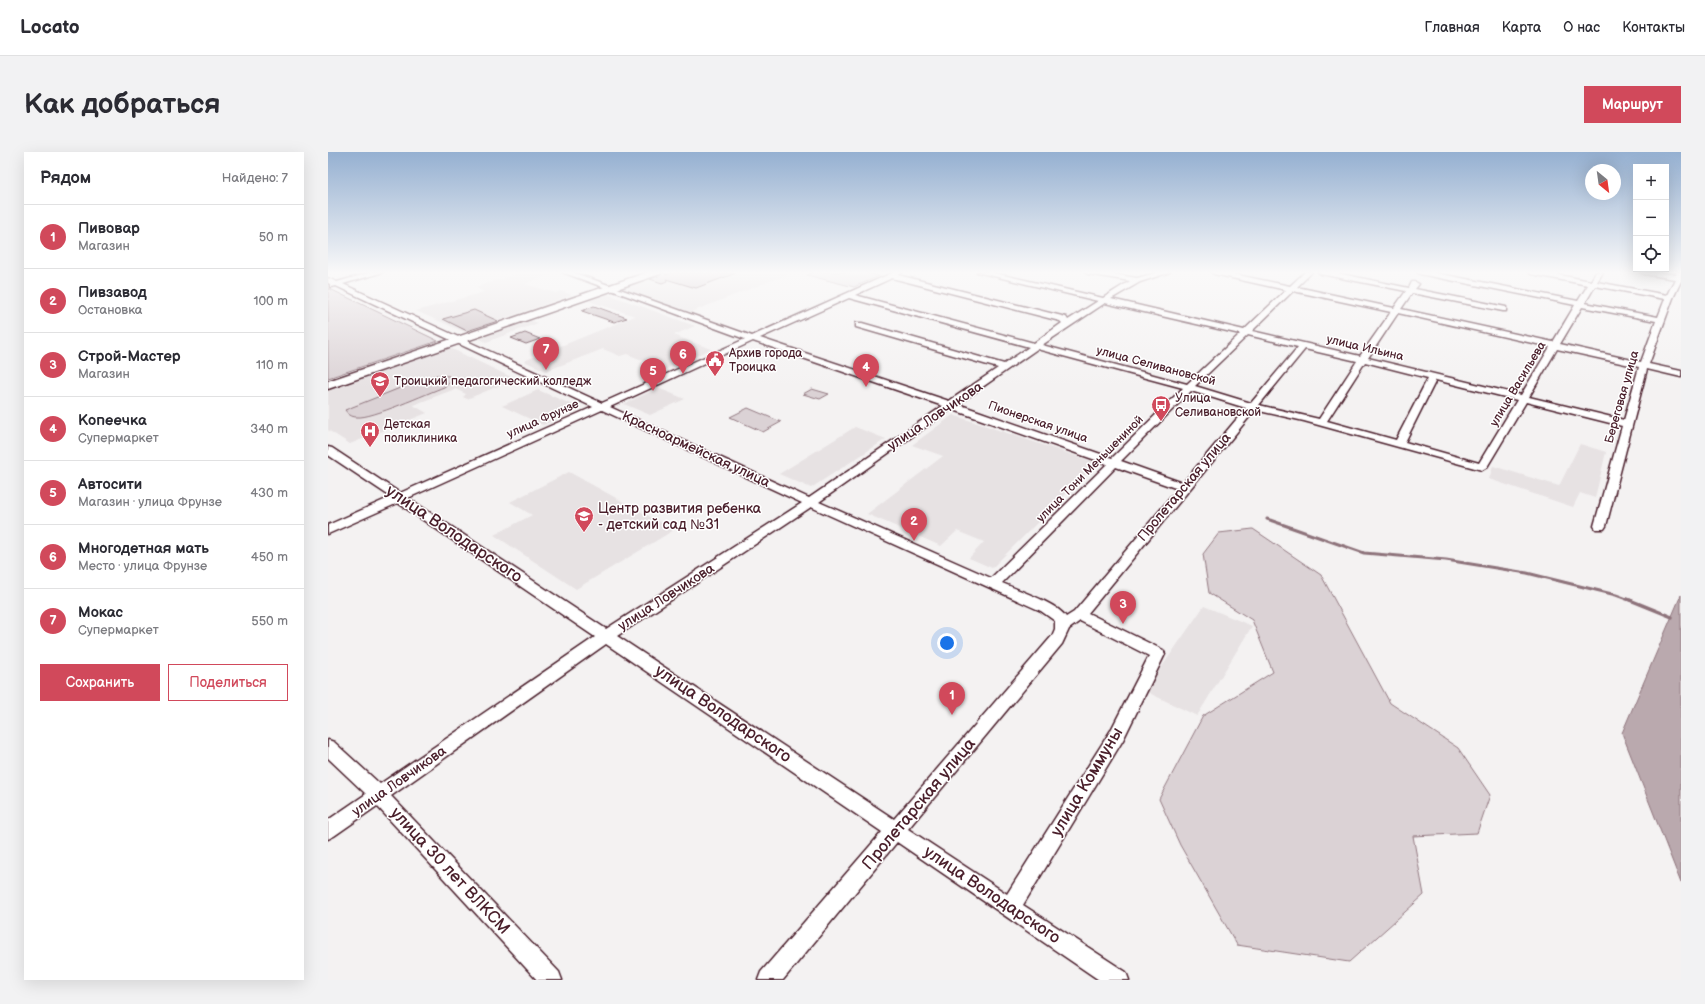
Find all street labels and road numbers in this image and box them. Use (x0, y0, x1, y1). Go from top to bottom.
street label: улица Ильина (1325, 332, 1405, 364)
street label: улица Васильева (1487, 339, 1549, 429)
street label: улица Селивановской (1095, 343, 1217, 389)
street label: Береговая улица (1602, 349, 1642, 445)
street label: улица Ловчикова (884, 377, 986, 454)
street label: улица Фрунзе (505, 396, 582, 442)
street label: Пионерская улица (986, 398, 1090, 446)
street label: Красноармейская улица (619, 407, 773, 491)
street label: улица Тони Меньшениной (1033, 412, 1147, 526)
street label: Пролетарская улица (1134, 429, 1235, 545)
street label: улица Володарского (382, 481, 526, 587)
street label: улица Ловчикова (615, 559, 718, 634)
street label: улица Володарского (651, 661, 795, 767)
street label: улица Коммуны (1047, 724, 1127, 840)
street label: Пролетарская улица (858, 734, 980, 874)
street label: улица Ловчикова (349, 742, 450, 820)
street label: улица 30 лет ВЛКСМ (386, 803, 514, 939)
street label: улица Володарского (920, 842, 1064, 948)

